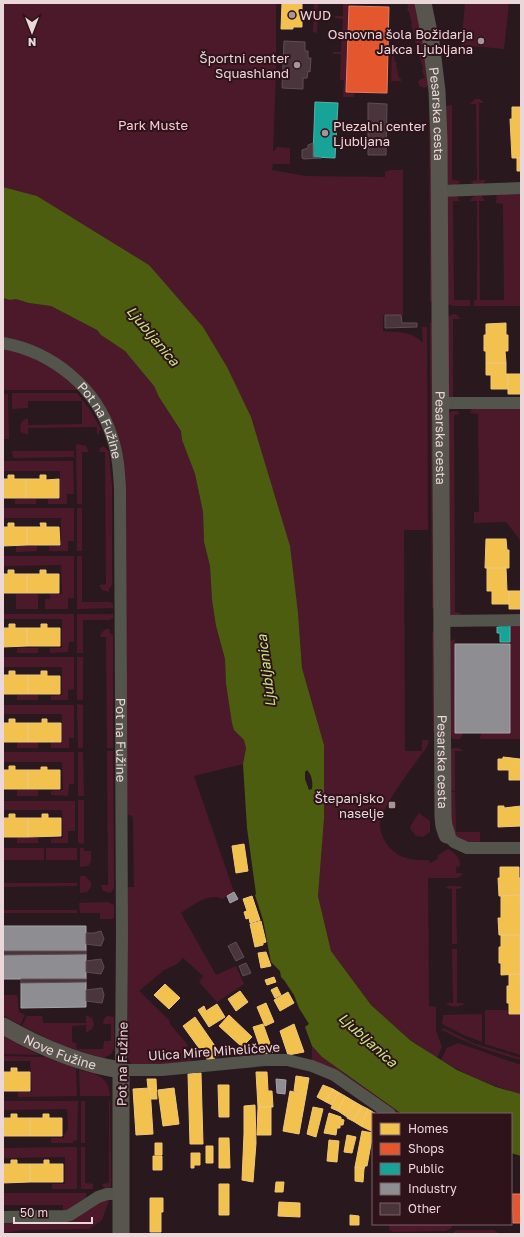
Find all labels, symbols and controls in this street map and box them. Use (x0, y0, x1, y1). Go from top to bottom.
place label: WUD (300, 7, 331, 23)
marker: WUD (287, 10, 297, 20)
north arrow (12, 12, 52, 52)
place label: Osnovna šola Božidarja Jakca Ljubljana (328, 26, 473, 57)
text: N (28, 36, 36, 49)
marker: Osnovna šola Božidarja Jakca Ljubljana (476, 36, 486, 46)
place label: Športni center Squashland (199, 50, 289, 81)
marker: Športni center Squashland (292, 60, 302, 70)
street label: Pesarska cesta (426, 66, 447, 161)
park label: Park Muste (118, 117, 188, 133)
place label: Plezalni center Ljubljana (333, 118, 426, 149)
marker: Plezalni center Ljubljana (320, 128, 330, 138)
water label: Ljubljanica (123, 302, 184, 370)
street label: Pot na Fužine (74, 378, 125, 460)
street label: Pesarska cesta (432, 391, 449, 485)
water label: Ljubljanica (252, 633, 278, 708)
street label: Pot na Fužine (113, 698, 129, 782)
street label: Pesarska cesta (434, 715, 451, 809)
place label: Štepanjsko naselje (315, 790, 384, 821)
marker: Štepanjsko naselje (387, 800, 397, 810)
water label: Ljubljanica (336, 1009, 402, 1071)
street label: Pot na Fužine (113, 1022, 131, 1106)
street label: Nove Fužine (21, 1031, 98, 1073)
street label: Ulica Mire Miheličeve (148, 1038, 280, 1064)
legend (372, 1113, 512, 1225)
text: Homes (408, 1121, 448, 1136)
text: Shops (408, 1141, 444, 1156)
text: Public (408, 1161, 445, 1176)
text: Industry (408, 1181, 457, 1196)
scale bar (14, 1199, 92, 1225)
text: Other (408, 1201, 441, 1216)
text: 50 m (20, 1205, 48, 1220)

